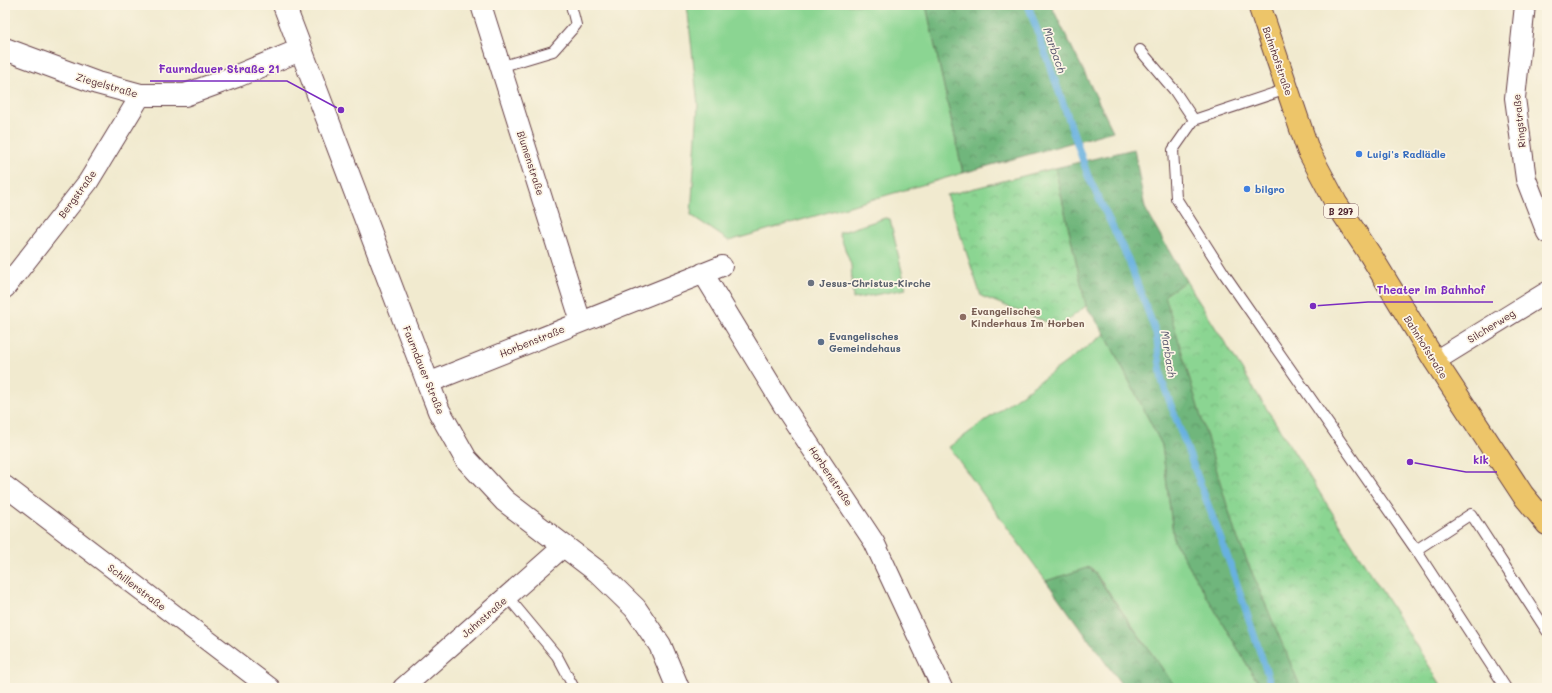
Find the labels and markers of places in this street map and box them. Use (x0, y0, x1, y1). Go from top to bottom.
callout: Faurndauer Straße 21 (150, 58, 287, 81)
place label: Luigi's Radlädle (1367, 147, 1446, 161)
marker: Luigi's Radlädle (1354, 149, 1364, 159)
place label: bilgro (1255, 182, 1285, 196)
marker: bilgro (1242, 184, 1252, 194)
place label: Jesus-Christus-Kirche (819, 276, 931, 290)
marker: Jesus-Christus-Kirche (806, 278, 816, 288)
callout: Theater im Bahnhof (1368, 279, 1493, 302)
place label: Evangelisches Kinderhaus Im Horben (971, 304, 1085, 330)
marker: Evangelisches Kinderhaus Im Horben (958, 312, 968, 322)
place label: Evangelisches Gemeindehaus (829, 329, 901, 355)
marker: Evangelisches Gemeindehaus (816, 337, 826, 347)
callout: kik (1466, 449, 1497, 472)

